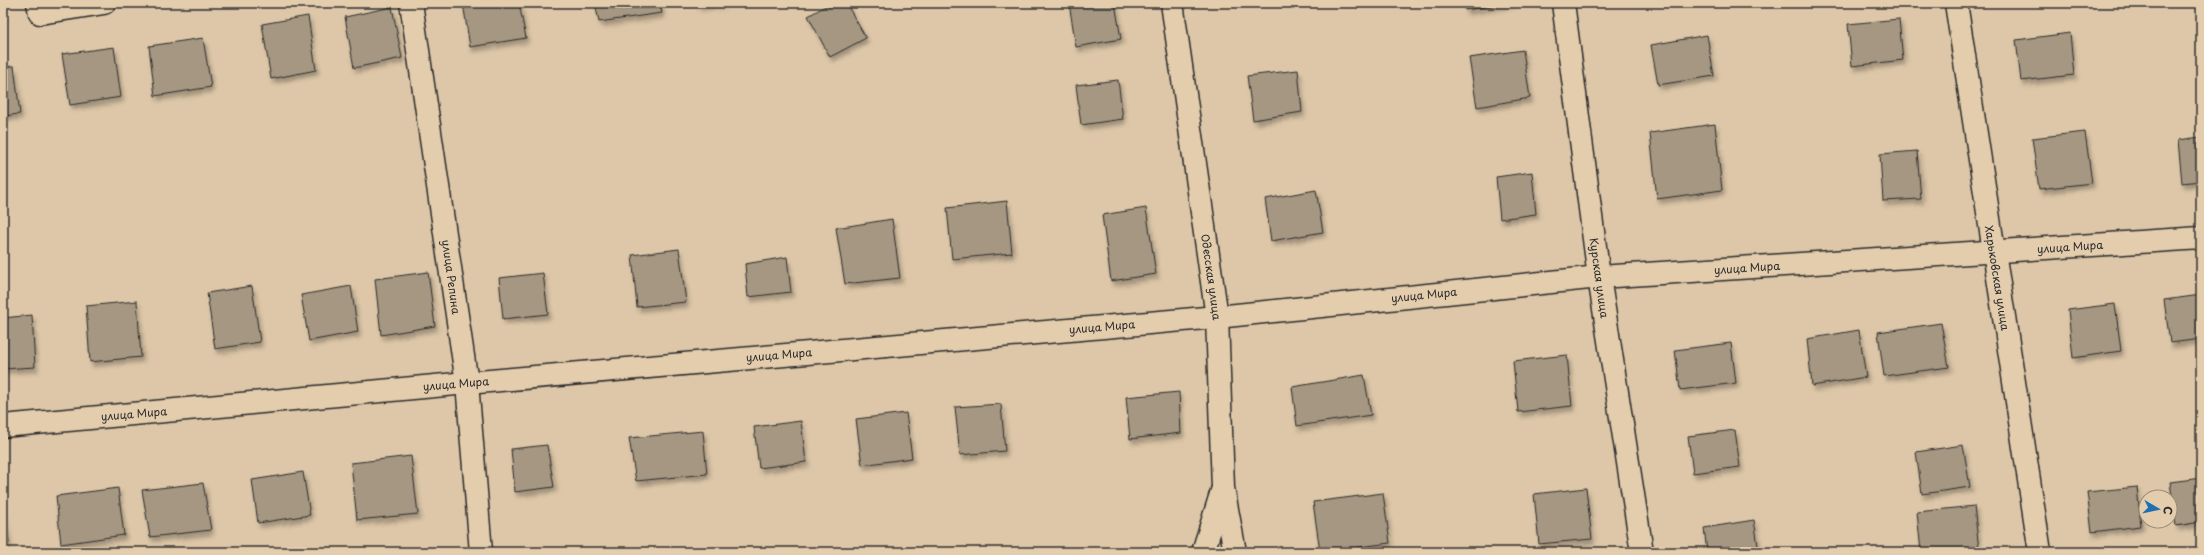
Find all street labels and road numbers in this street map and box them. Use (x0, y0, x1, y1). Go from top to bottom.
street label: Харьковская улица (1981, 224, 2014, 332)
street label: Одесская улица (1197, 233, 1226, 321)
street label: улица Мира (2036, 236, 2104, 257)
street label: Курская улица (1585, 237, 1614, 319)
street label: улица Репина (438, 239, 465, 315)
street label: улица Мира (1713, 257, 1781, 278)
street label: улица Мира (1390, 283, 1458, 306)
street label: улица Мира (1068, 315, 1136, 338)
street label: улица Мира (745, 343, 813, 366)
street label: улица Мира (422, 372, 490, 395)
street label: улица Мира (100, 402, 168, 425)

